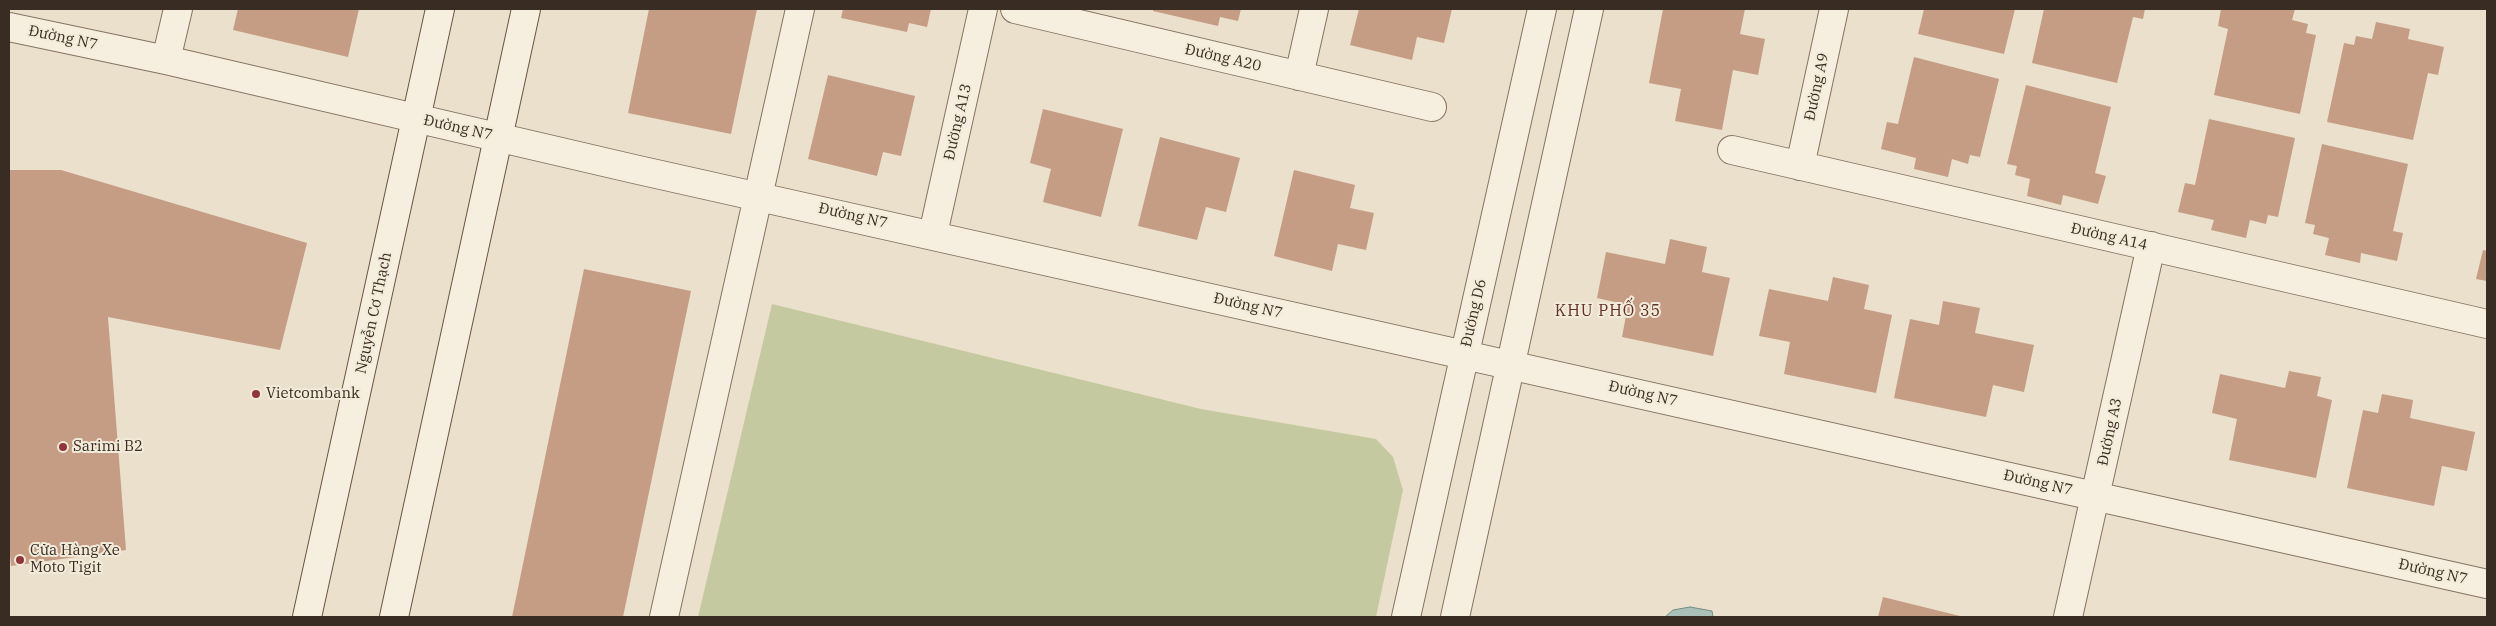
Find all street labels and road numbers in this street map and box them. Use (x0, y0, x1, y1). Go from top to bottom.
street label: Đường N7 (27, 22, 99, 54)
street label: Đường A20 (1183, 40, 1263, 76)
street label: Đường A9 (1801, 51, 1833, 123)
street label: Đường A13 (940, 82, 976, 162)
street label: Đường N7 (422, 111, 494, 145)
street label: Đường N7 (817, 199, 889, 233)
street label: Đường A14 (2069, 219, 2149, 255)
street label: Nguyễn Cơ Thạch (352, 251, 396, 375)
street label: Đường D6 (1457, 277, 1491, 349)
street label: Đường N7 (1212, 289, 1284, 323)
street label: Đường N7 (1607, 377, 1679, 411)
street label: Đường A3 (2094, 396, 2126, 468)
street label: Đường N7 (2002, 466, 2074, 500)
street label: Đường N7 (2397, 555, 2469, 589)

